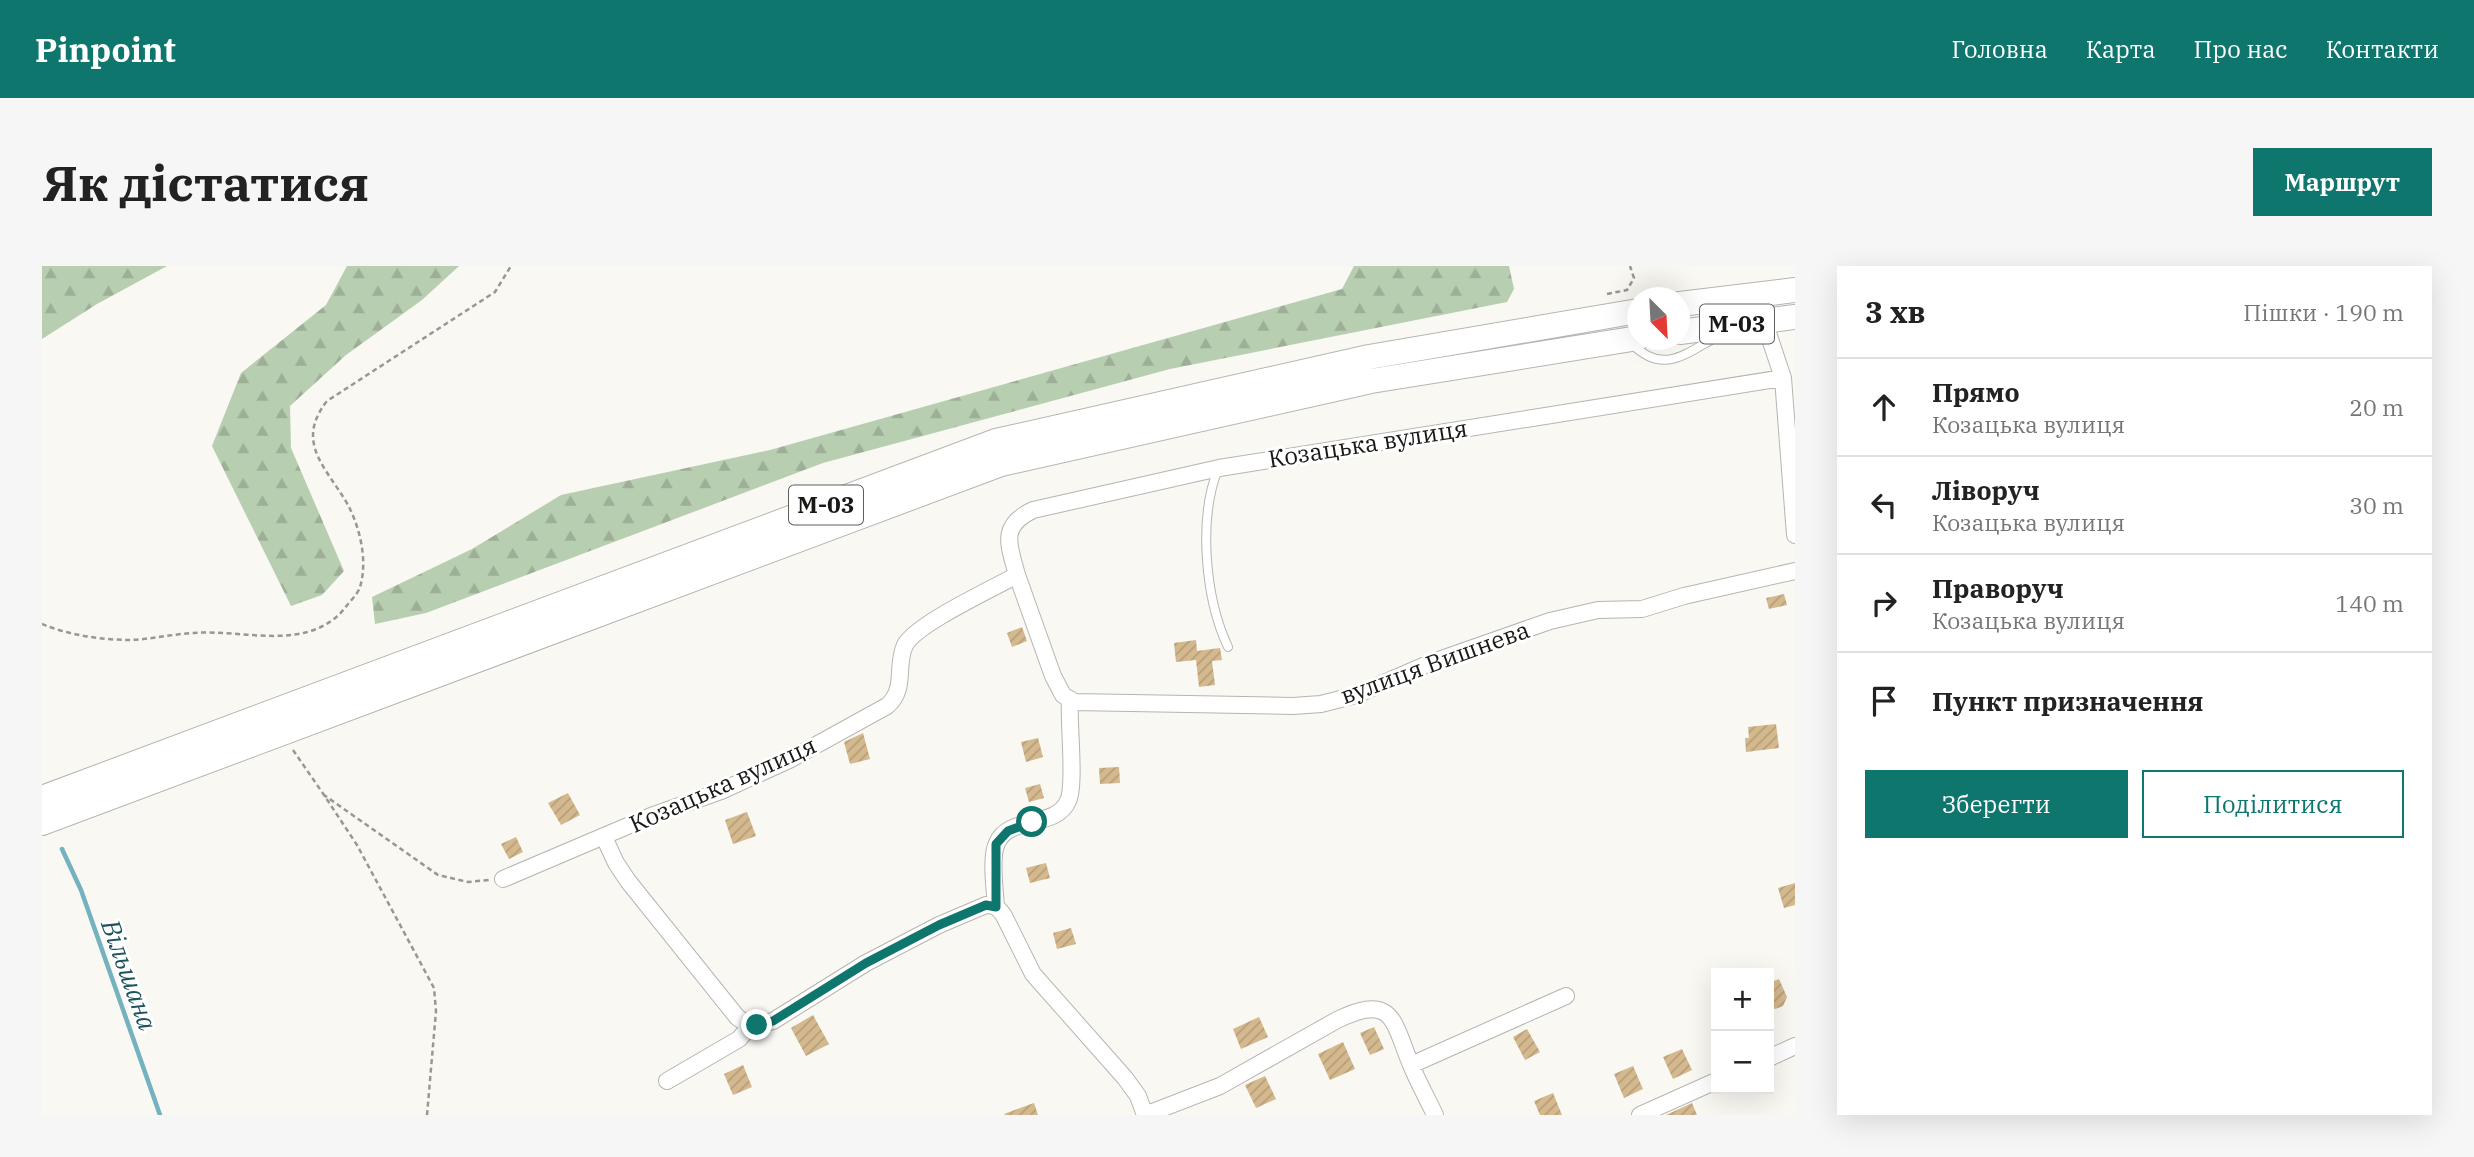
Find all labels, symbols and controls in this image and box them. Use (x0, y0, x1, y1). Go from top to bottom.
text: Pinpoint (35, 28, 176, 71)
text: Головна (1952, 33, 2048, 65)
text: Карта (2086, 33, 2155, 65)
text: Про нас (2193, 33, 2288, 65)
text: Контакти (2326, 33, 2439, 65)
button: Маршрут (2253, 148, 2432, 216)
text: Як дістатися (42, 151, 369, 214)
north arrow (1627, 287, 1690, 350)
text: 3 хв (1865, 292, 1926, 331)
text: Пішки · 190 m (2243, 297, 2404, 327)
road number: М-03 (1700, 305, 1774, 344)
text: Прямо (1932, 375, 2020, 409)
icon: ahead (1865, 388, 1903, 426)
text: 20 m (2349, 392, 2404, 422)
text: Козацька вулиця (1932, 409, 2125, 439)
street label: Козацька вулиця (1266, 411, 1470, 475)
text: Ліворуч (1932, 473, 2040, 507)
road number: М-03 (789, 486, 863, 524)
icon: left (1865, 486, 1903, 524)
text: 30 m (2349, 490, 2404, 520)
text: Козацька вулиця (1932, 507, 2125, 537)
text: Праворуч (1932, 571, 2064, 605)
icon: right (1865, 584, 1903, 622)
text: 140 m (2335, 588, 2404, 618)
text: Козацька вулиця (1932, 605, 2125, 635)
street label: вулиця Вишнева (1336, 613, 1534, 711)
icon: arrive (1865, 682, 1903, 720)
text: Пункт призначення (1932, 684, 2204, 718)
street label: Козацька вулиця (624, 729, 821, 840)
button: Зберегти (1865, 770, 2128, 838)
button: Поділитися (2142, 770, 2404, 838)
route start (1016, 806, 1047, 837)
water label: Вільшана (94, 914, 166, 1035)
map controls (1711, 968, 1774, 1094)
button: + (1711, 968, 1774, 1031)
route end (741, 1009, 772, 1040)
button: − (1711, 1031, 1774, 1094)

